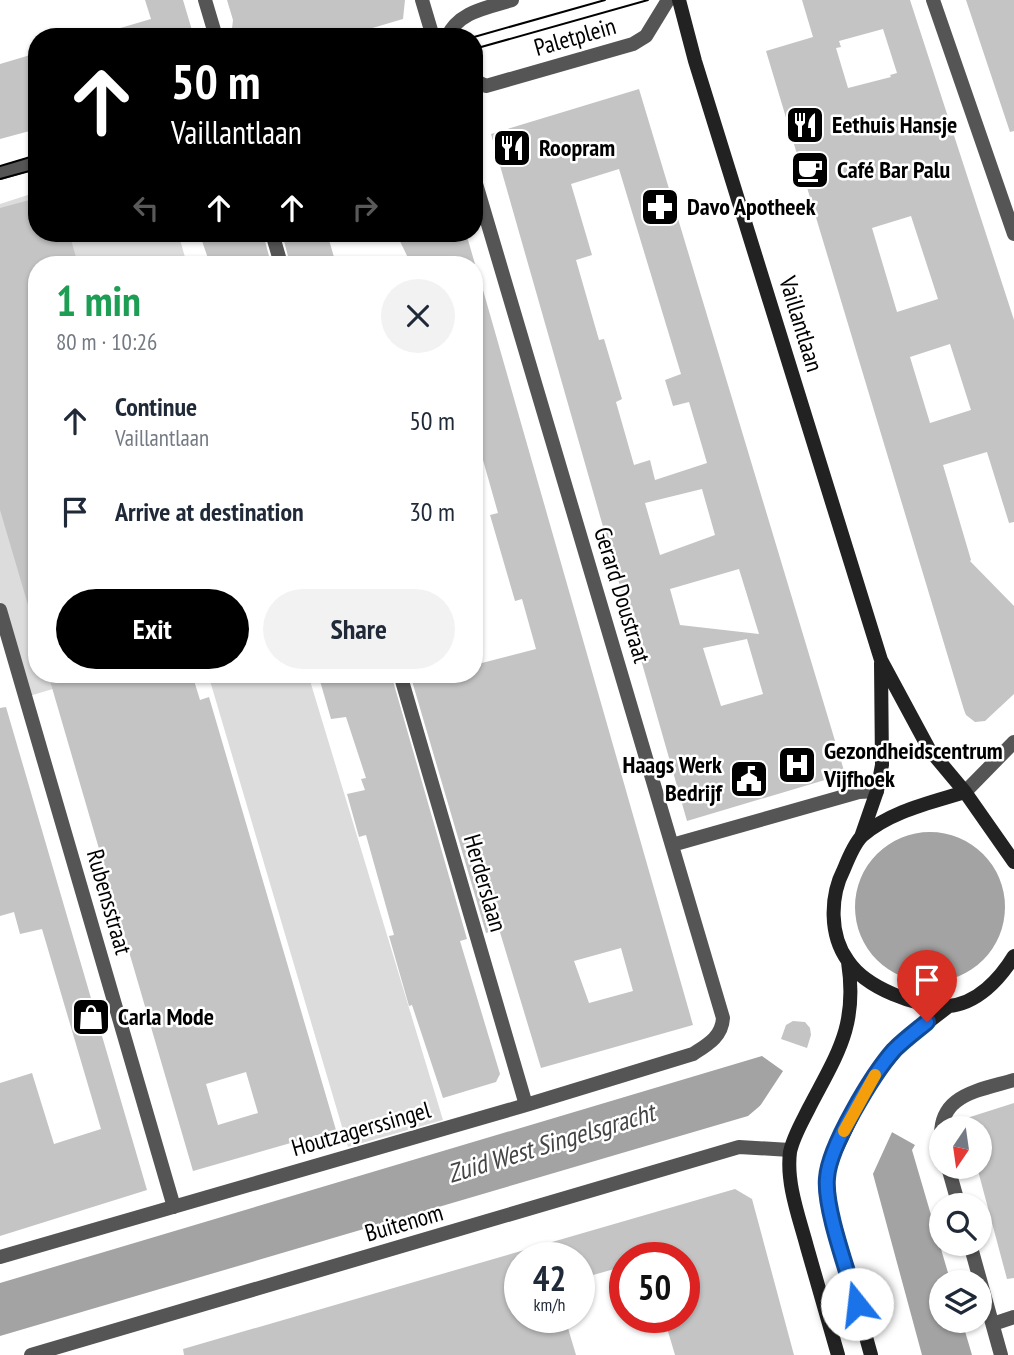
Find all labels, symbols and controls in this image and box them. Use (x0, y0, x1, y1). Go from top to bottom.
street label: Paletplein (530, 10, 619, 63)
text: 50 m (171, 49, 260, 113)
icon: ahead (56, 56, 147, 147)
restaurant icon: Eethuis Hansje (784, 104, 826, 146)
place label: Eethuis Hansje (832, 109, 957, 140)
text: Vaillantlaan (171, 111, 302, 153)
restaurant icon: Roopram (491, 127, 533, 169)
place label: Roopram (539, 132, 615, 163)
cafe icon: Café Bar Palu (789, 149, 831, 191)
place label: Café Bar Palu (837, 154, 950, 185)
pharmacy icon: Davo Apotheek (639, 186, 681, 228)
icon: left (127, 189, 165, 227)
icon: ahead (200, 189, 238, 227)
icon: ahead (273, 189, 311, 227)
icon: right (346, 189, 384, 227)
place label: Davo Apotheek (687, 191, 816, 222)
street label: Vaillantlaan (772, 271, 831, 375)
text: 1 min (56, 273, 141, 328)
button: close (381, 279, 455, 353)
text: 80 m · 10:26 (56, 327, 157, 356)
text: Continue (115, 390, 197, 423)
icon: ahead (56, 402, 94, 440)
text: 50 m (409, 404, 455, 437)
text: Vaillantlaan (115, 423, 209, 452)
icon: arrive (56, 493, 94, 531)
text: Arrive at destination (115, 495, 304, 528)
text: 30 m (409, 495, 455, 528)
street label: Gerard Doustraat (587, 523, 658, 667)
button: Exit (56, 589, 249, 669)
button: Share (263, 589, 455, 669)
place label: Gezondheidscentrum Vijfhoek (823, 735, 1003, 794)
hospital icon: Gezondheidscentrum Vijfhoek (776, 744, 818, 786)
place label: Haags Werk Bedrijf (623, 749, 724, 808)
public building icon: Haags Werk Bedrijf (728, 758, 770, 800)
street label: Herderslaan (457, 831, 514, 935)
street label: Rubensstraat (80, 846, 139, 958)
pin (897, 950, 957, 1022)
icon: arrive (908, 961, 946, 999)
shop icon: Carla Mode (70, 996, 112, 1038)
place label: Carla Mode (118, 1001, 214, 1032)
street label: Houtzagerssingel (288, 1094, 434, 1163)
water label: Zuid West Singelsgracht (443, 1095, 661, 1190)
north arrow (929, 1116, 992, 1180)
map controls (929, 1116, 992, 1333)
button: search (929, 1193, 992, 1256)
street label: Buitenom (361, 1197, 446, 1248)
speed limit sign: 50 (609, 1242, 700, 1333)
text: 42 (533, 1255, 566, 1301)
position arrow (820, 1267, 894, 1341)
button: layers (929, 1270, 992, 1333)
text: km/h (534, 1293, 565, 1316)

